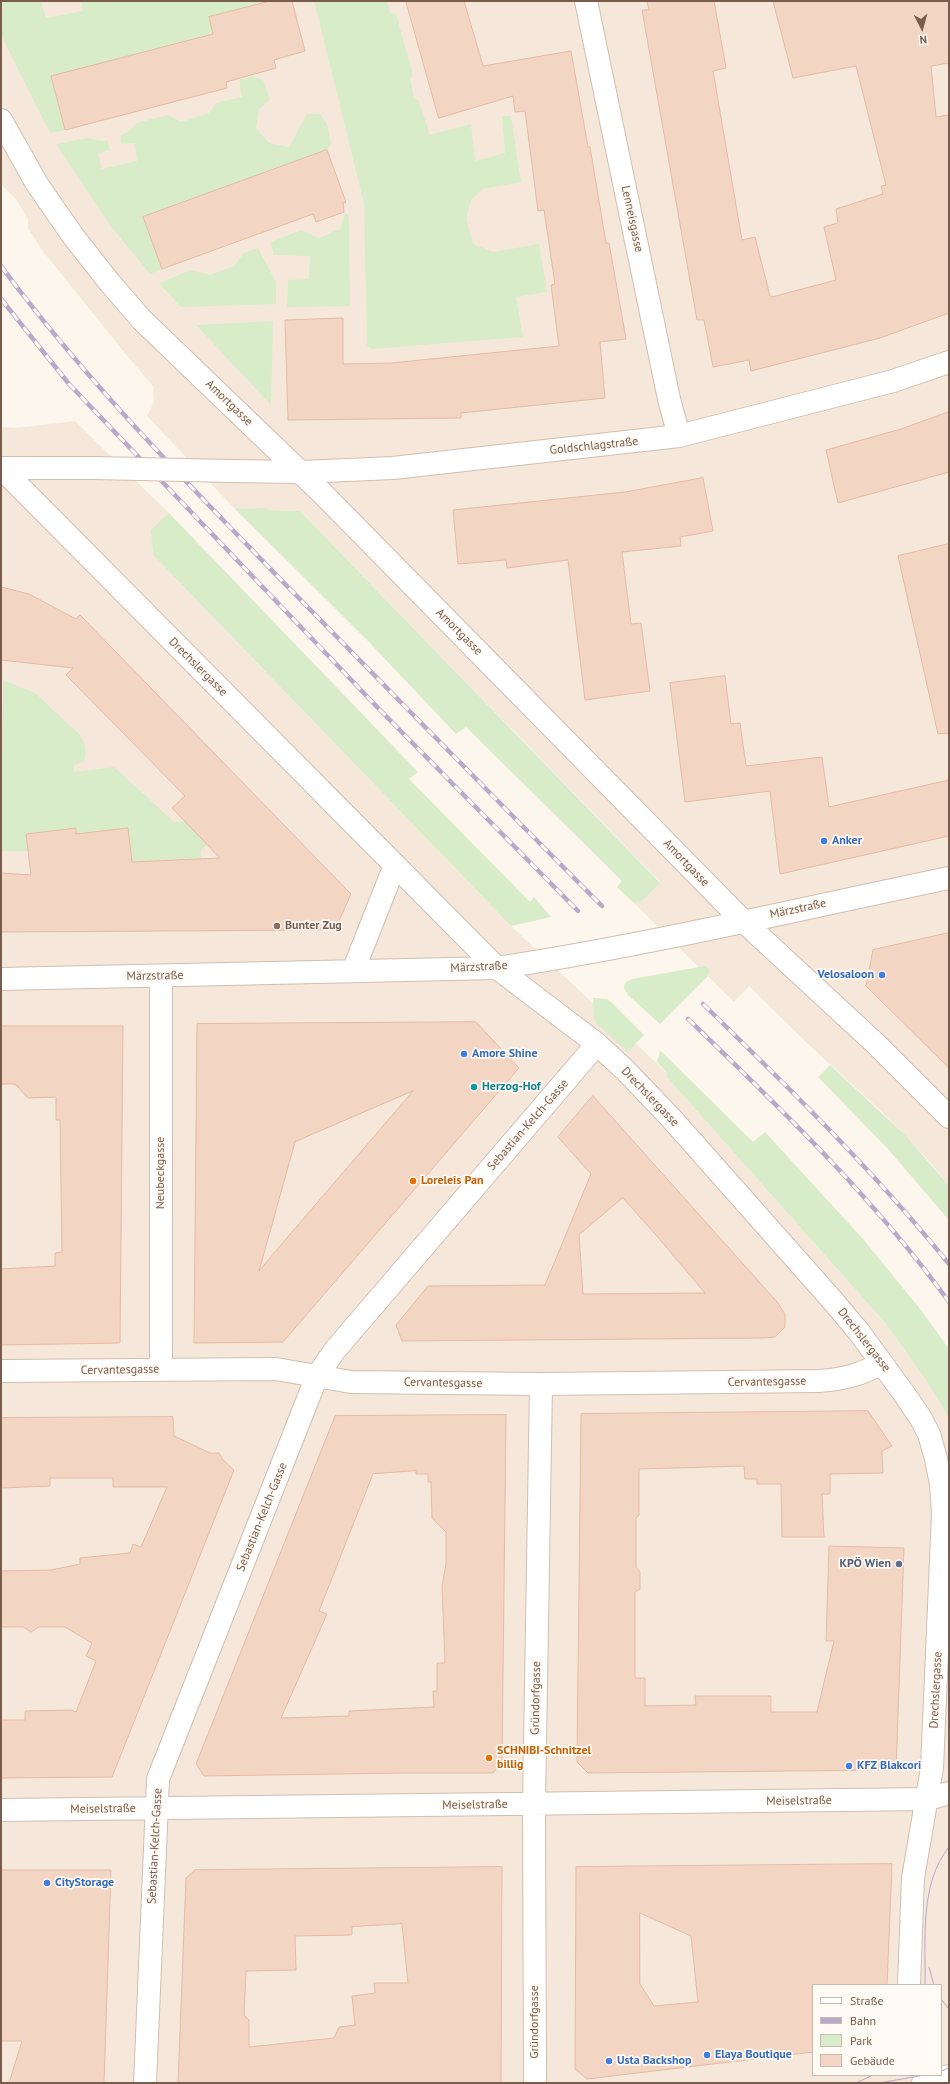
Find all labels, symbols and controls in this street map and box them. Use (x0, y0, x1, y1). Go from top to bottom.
north arrow (902, 8, 942, 48)
text: N (919, 33, 928, 47)
street label: Lenneisgasse (618, 184, 646, 254)
street label: Amortgasse (202, 377, 256, 429)
street label: Goldschlagstraße (549, 434, 639, 458)
street label: Amortgasse (433, 606, 485, 658)
street label: Drechslergasse (166, 635, 230, 699)
place label: Anker (832, 834, 862, 848)
street label: Amortgasse (660, 836, 712, 890)
marker: Anker (819, 836, 829, 846)
street label: Märzstraße (769, 896, 827, 922)
place label: Bunter Zug (285, 919, 342, 933)
marker: Bunter Zug (272, 921, 282, 931)
street label: Märzstraße (450, 958, 508, 976)
street label: Märzstraße (126, 968, 184, 984)
place label: Velosaloon (818, 968, 874, 982)
marker: Velosaloon (877, 970, 887, 980)
place label: Amore Shine (472, 1047, 537, 1061)
marker: Amore Shine (459, 1049, 469, 1059)
street label: Drechslergasse (618, 1064, 682, 1130)
street label: Sebastian-Kelch-Gasse (484, 1076, 572, 1174)
place label: Herzog-Hof (482, 1080, 541, 1094)
marker: Herzog-Hof (469, 1082, 479, 1092)
street label: Neubeckgasse (154, 1137, 168, 1209)
place label: Loreleis Pan (421, 1174, 483, 1188)
marker: Loreleis Pan (408, 1176, 418, 1186)
street label: Drechslergasse (835, 1305, 893, 1375)
street label: Cervantesgasse (81, 1362, 159, 1378)
street label: Cervantesgasse (728, 1374, 806, 1390)
street label: Cervantesgasse (404, 1375, 482, 1391)
street label: Sebastian-Kelch-Gasse (234, 1460, 290, 1574)
place label: KPÖ Wien (840, 1557, 891, 1571)
marker: KPÖ Wien (894, 1559, 904, 1569)
street label: Drechslergasse (927, 1651, 945, 1729)
street label: Gründorfgasse (528, 1661, 544, 1735)
place label: SCHNIBI-Schnitzel billig (497, 1744, 591, 1772)
marker: SCHNIBI-Schnitzel billig (484, 1753, 494, 1763)
place label: KFZ Blakcori (857, 1759, 921, 1773)
marker: KFZ Blakcori (844, 1761, 854, 1771)
street label: Sebastian-Kelch-Gasse (145, 1788, 165, 1904)
street label: Meiselstraße (766, 1793, 832, 1809)
street label: Meiselstraße (442, 1797, 508, 1813)
street label: Meiselstraße (70, 1801, 136, 1817)
place label: CityStorage (55, 1876, 114, 1890)
marker: CityStorage (42, 1878, 52, 1888)
legend (812, 1984, 942, 2076)
street label: Gründorfgasse (528, 1985, 542, 2059)
text: Straße (850, 1993, 884, 2008)
text: Bahn (850, 2013, 876, 2028)
text: Park (850, 2033, 872, 2048)
place label: Elaya Boutique (715, 2048, 792, 2062)
marker: Elaya Boutique (702, 2050, 712, 2060)
text: Gebäude (850, 2053, 895, 2068)
place label: Usta Backshop (617, 2054, 691, 2068)
marker: Usta Backshop (604, 2056, 614, 2066)

